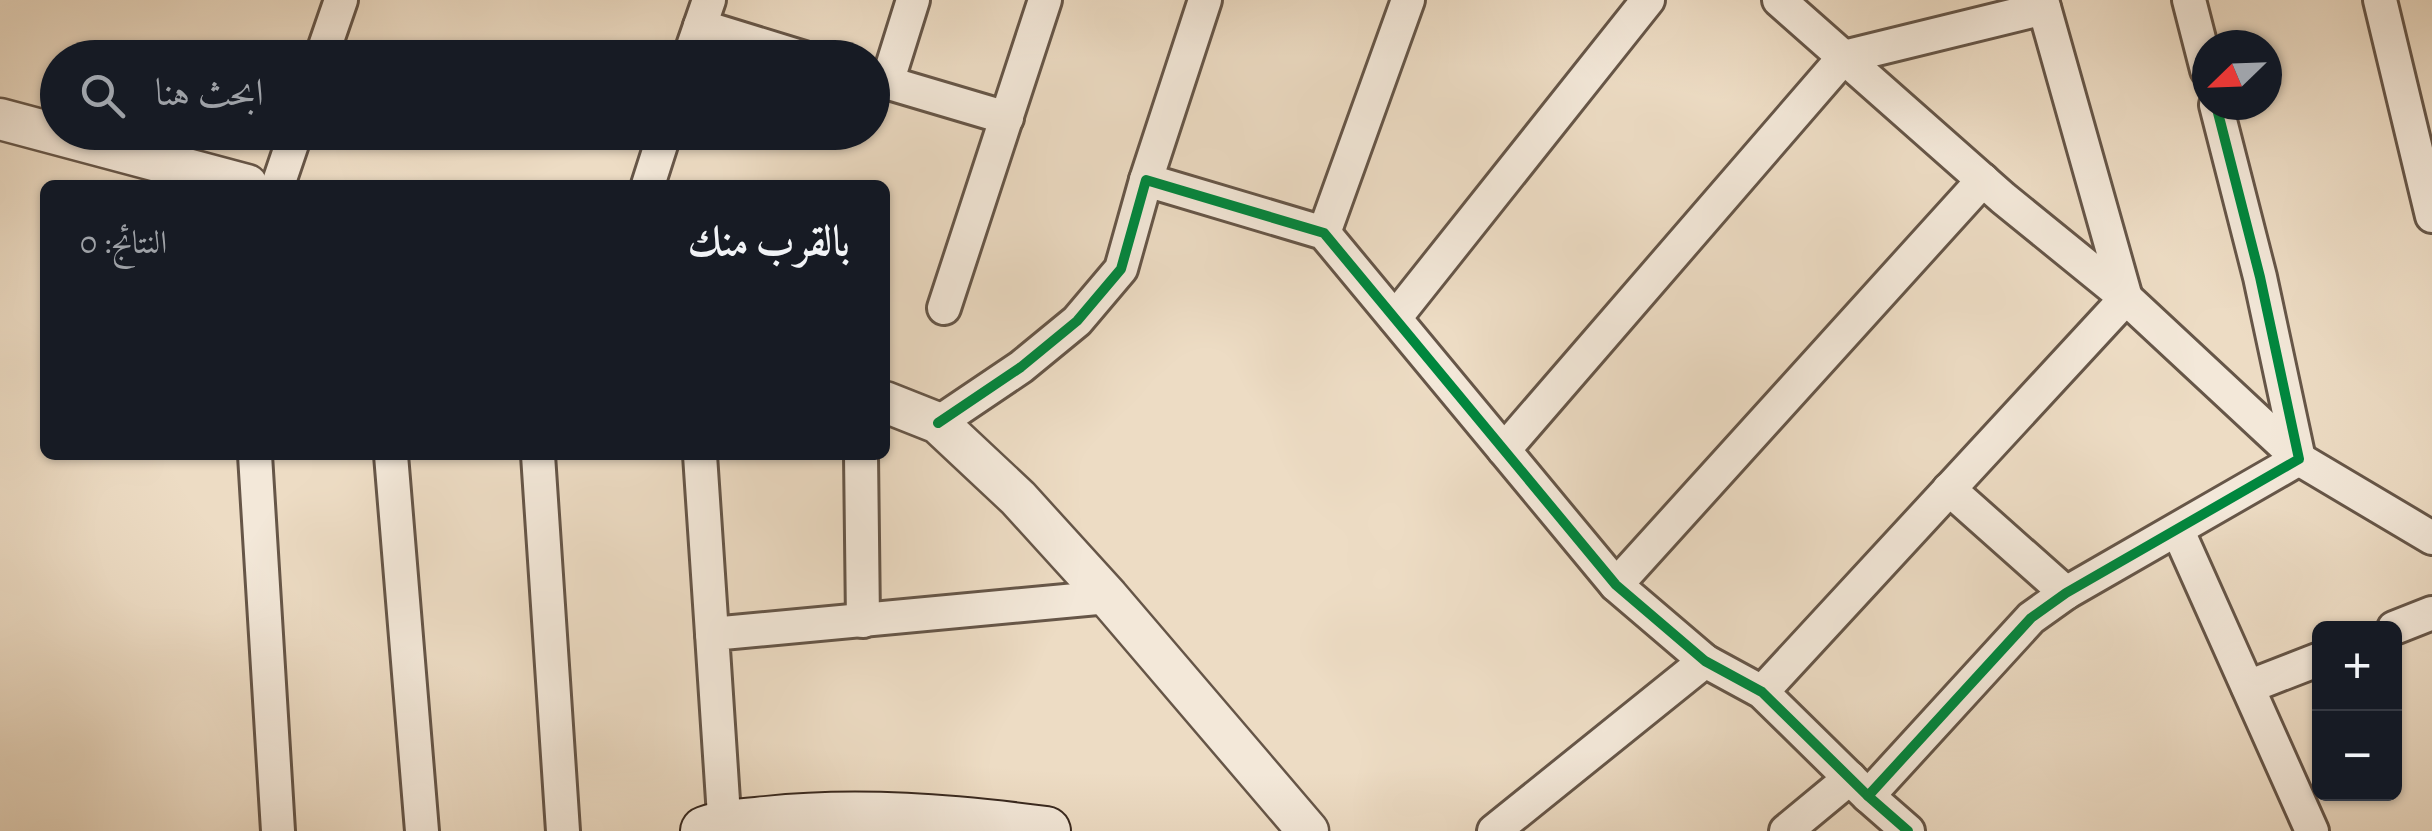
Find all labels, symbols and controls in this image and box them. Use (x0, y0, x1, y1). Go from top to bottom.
north arrow (2192, 30, 2282, 120)
search box (40, 40, 890, 150)
text: ابحث هنا (155, 66, 264, 118)
icon: search (75, 68, 130, 123)
text: بالقرب منك (687, 212, 850, 269)
text: النتائج: 0 (80, 220, 167, 264)
map controls (2312, 621, 2402, 801)
button: + (2312, 621, 2402, 711)
button: − (2312, 711, 2402, 801)

